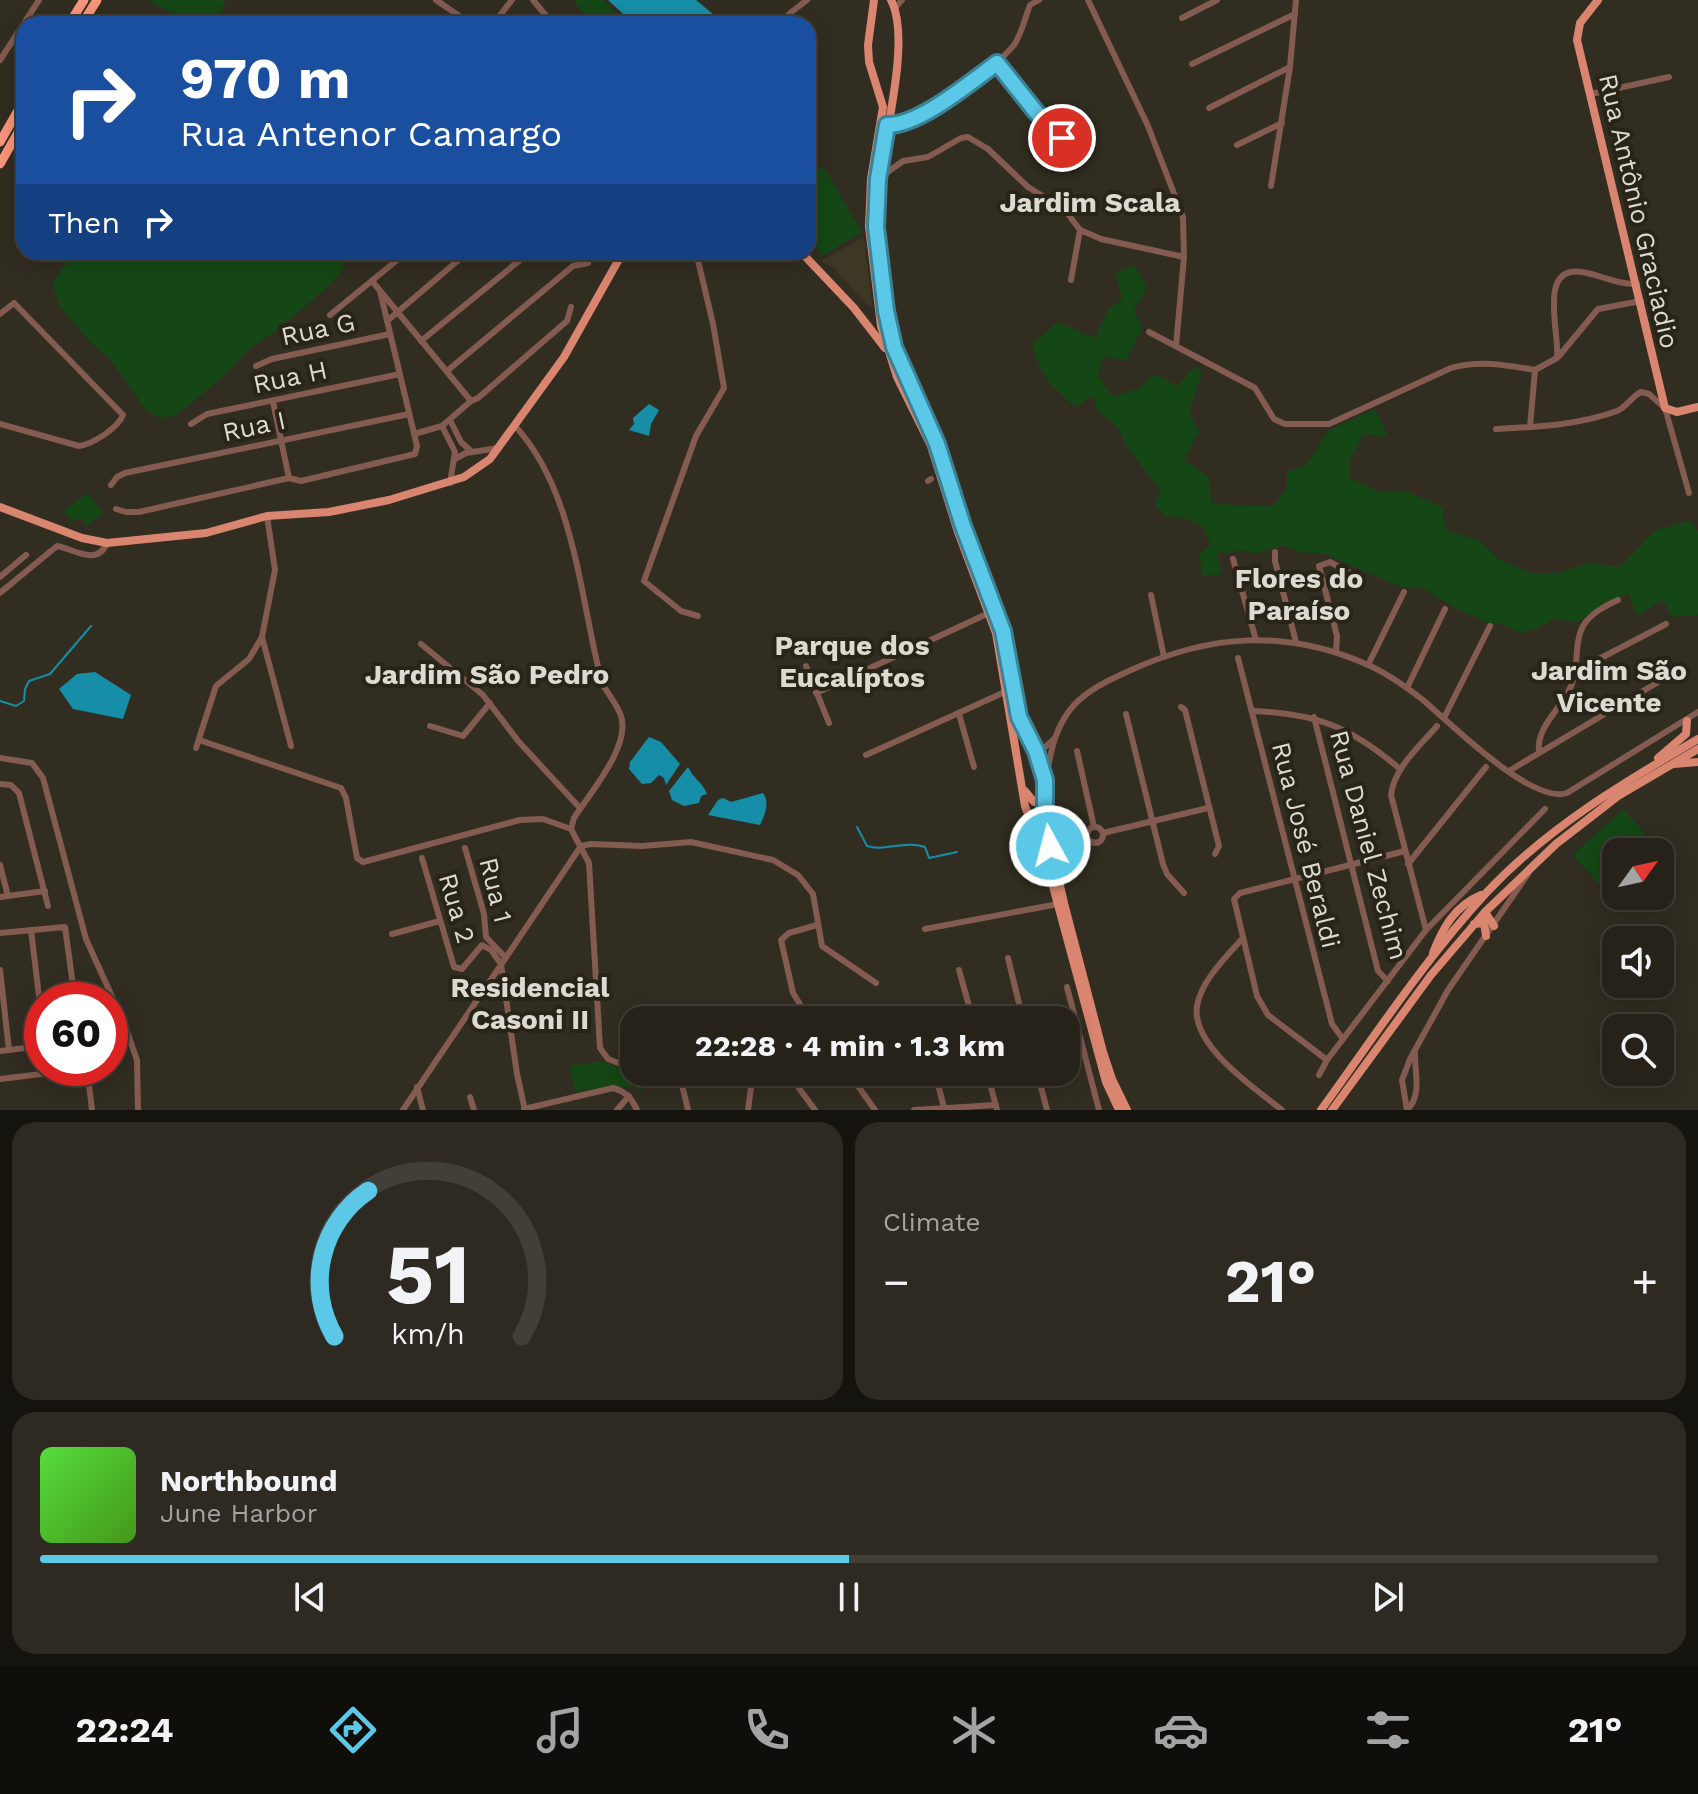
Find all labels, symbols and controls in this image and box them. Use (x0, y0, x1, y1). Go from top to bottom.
text: 970 m (180, 46, 350, 112)
icon: right (48, 48, 152, 152)
street label: Rua Antônio Graciadio (1593, 71, 1685, 351)
pin (1028, 104, 1096, 172)
text: Rua Antenor Camargo (180, 113, 562, 155)
icon: arrive (1040, 116, 1084, 160)
district label: Jardim Scala (1000, 186, 1181, 219)
icon: right (136, 200, 180, 244)
text: Then (48, 205, 120, 240)
street label: Rua G (278, 307, 358, 351)
street label: Rua H (250, 355, 330, 399)
street label: Rua I (220, 405, 288, 447)
district label: Flores do Paraíso (1235, 562, 1363, 627)
district label: Parque dos Eucalíptos (774, 629, 930, 694)
district label: Jardim São Vicente (1531, 654, 1687, 719)
district label: Jardim São Pedro (365, 658, 609, 691)
street label: Rua Daniel Zechim (1324, 727, 1414, 963)
street label: Rua José Beraldi (1266, 739, 1346, 951)
position arrow (1008, 804, 1092, 888)
north arrow (1602, 838, 1674, 910)
map controls (1602, 838, 1674, 1086)
street label: Rua 1 (474, 855, 518, 925)
street label: Rua 2 (433, 870, 481, 946)
button: sound (1602, 926, 1674, 998)
district label: Residencial Casoni II (451, 971, 610, 1036)
speed limit sign: 60 (24, 982, 128, 1086)
button: search (1602, 1014, 1674, 1086)
text: 22:28 · 4 min · 1.3 km (695, 1028, 1005, 1063)
text: Climate (883, 1207, 981, 1237)
text: 51 (385, 1226, 470, 1323)
text: 21° (1225, 1246, 1316, 1317)
text: − (883, 1256, 910, 1308)
text: + (1631, 1256, 1658, 1308)
text: km/h (391, 1317, 464, 1351)
text: Northbound (160, 1463, 337, 1498)
text: June Harbor (160, 1498, 317, 1528)
icon: previous (288, 1575, 332, 1619)
icon: pause (827, 1575, 871, 1619)
icon: next (1366, 1575, 1410, 1619)
icon: directions (325, 1702, 381, 1758)
icon: music (532, 1702, 588, 1758)
icon: phone (739, 1702, 795, 1758)
icon: climate (946, 1702, 1002, 1758)
icon: car (1153, 1702, 1209, 1758)
icon: filters (1360, 1702, 1416, 1758)
text: 22:24 (76, 1709, 174, 1751)
text: 21° (1568, 1709, 1622, 1751)

